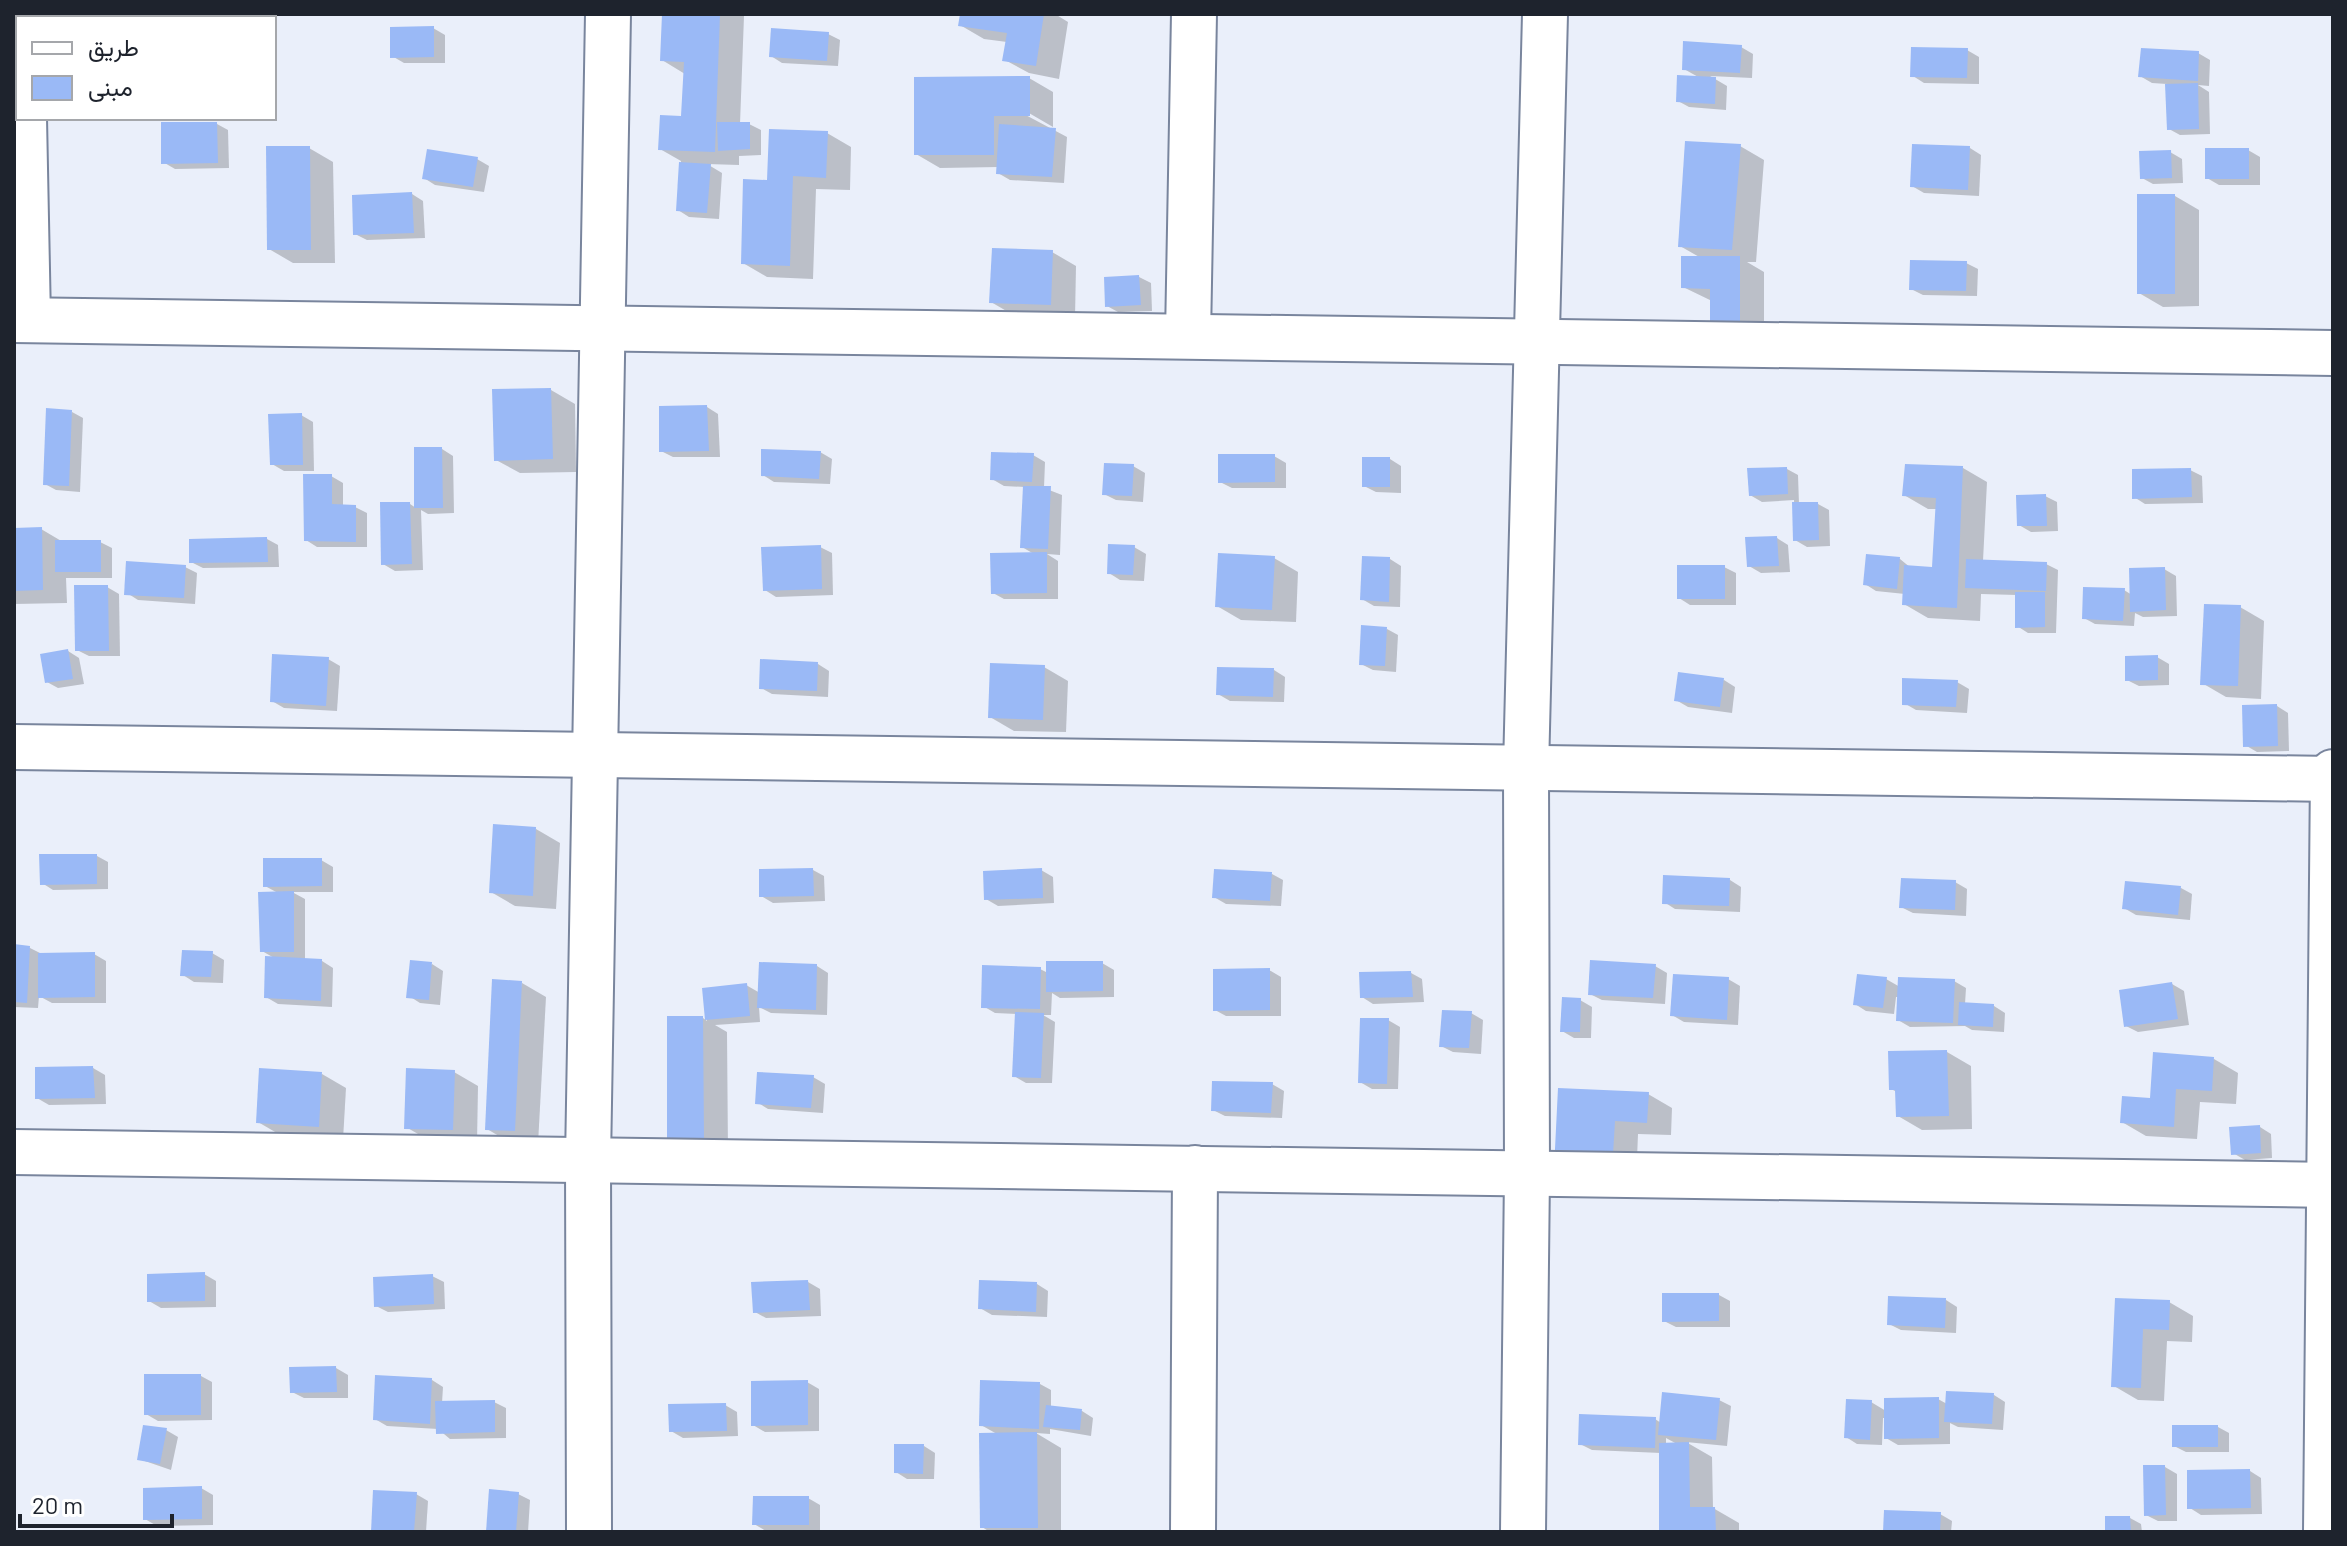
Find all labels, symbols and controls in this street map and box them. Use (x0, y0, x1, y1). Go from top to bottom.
legend (16, 16, 276, 120)
text: طريق (88, 32, 139, 63)
text: مبنى (88, 72, 133, 102)
scale bar (20, 1478, 172, 1528)
text: 20 m (32, 1490, 83, 1519)

